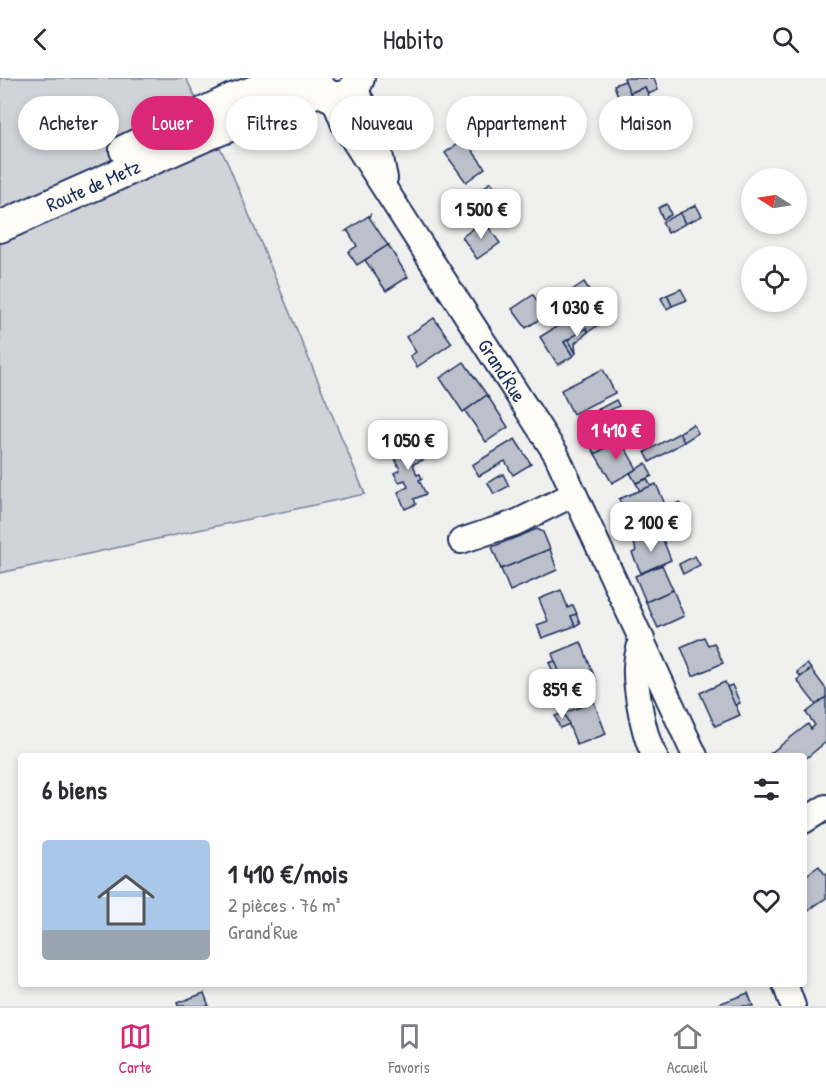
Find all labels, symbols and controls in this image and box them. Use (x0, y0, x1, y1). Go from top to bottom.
text: Habito (383, 21, 443, 57)
icon: back (24, 23, 57, 56)
icon: search (769, 23, 802, 56)
chip: Acheter (18, 96, 119, 150)
chip: Louer (131, 96, 214, 150)
chip: Filtres (226, 96, 318, 150)
chip: Nouveau (330, 96, 434, 150)
chip: Appartement (446, 96, 587, 150)
chip: Maison (599, 96, 693, 150)
street label: Route de Metz (42, 152, 145, 218)
north arrow (741, 168, 807, 234)
map controls (741, 168, 807, 312)
pin: 1 500 € (426, 189, 536, 240)
text: 1 500 € (455, 195, 507, 222)
button: locate (741, 246, 807, 312)
pin: 1 030 € (522, 287, 632, 338)
text: 1 030 € (551, 293, 603, 320)
street label: Grand'Rue (472, 333, 533, 407)
pin: 1 410 € (561, 410, 671, 461)
text: 1 410 € (591, 416, 641, 443)
pin: 1 050 € (353, 420, 463, 471)
text: 1 050 € (382, 426, 434, 453)
pin: 2 100 € (596, 502, 706, 553)
text: 2 100 € (624, 508, 678, 535)
pin: 859 € (520, 669, 604, 720)
text: 859 € (543, 675, 581, 702)
text: 6 biens (42, 772, 107, 807)
icon: filters (750, 773, 783, 806)
text: 1 410 €/mois (228, 856, 348, 891)
icon: home (90, 864, 162, 936)
icon: heart (750, 884, 783, 917)
text: 2 pièces · 76 m² (228, 891, 340, 918)
text: Grand'Rue (228, 918, 298, 945)
tab: Carte (119, 1020, 152, 1078)
tab: Favoris (389, 1020, 430, 1078)
tab: Accueil (667, 1020, 707, 1078)

